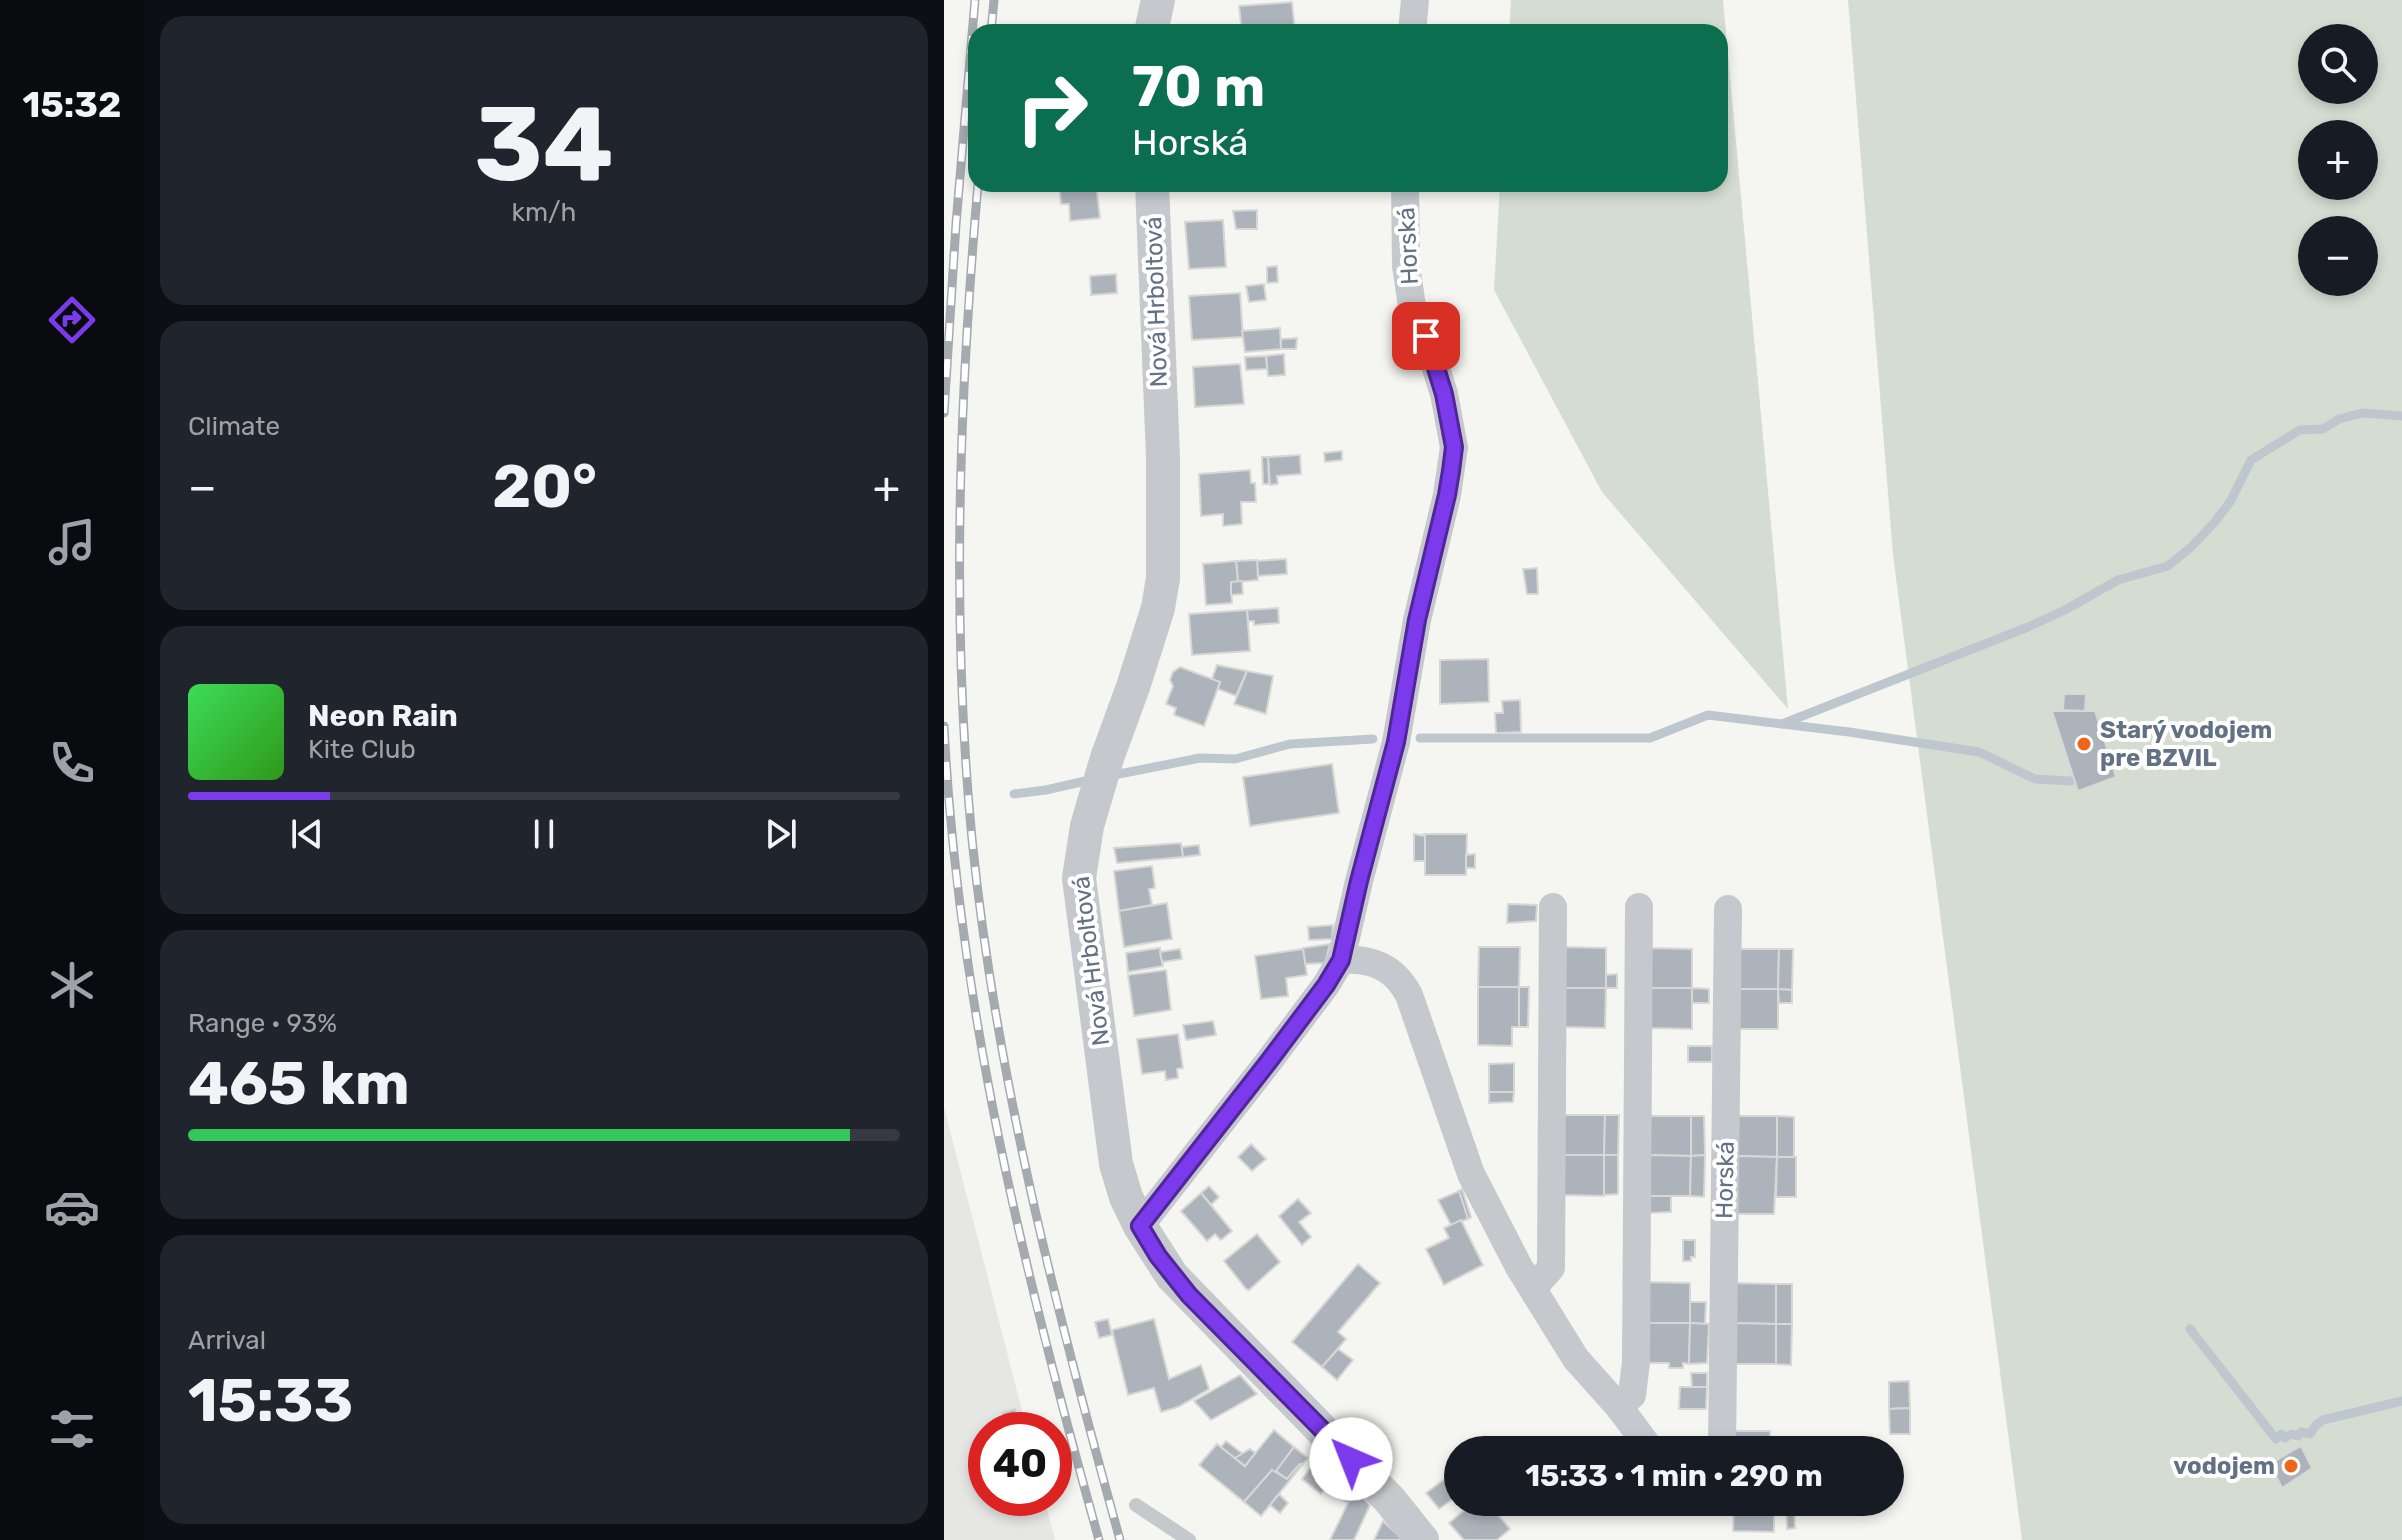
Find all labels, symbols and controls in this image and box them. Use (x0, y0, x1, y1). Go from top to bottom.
map controls (2298, 24, 2378, 296)
button: search (2298, 24, 2378, 104)
text: 70 m (1132, 54, 1265, 120)
icon: right (1000, 56, 1104, 160)
text: 15:32 (23, 83, 121, 126)
text: 34 (474, 83, 614, 206)
button: + (2298, 120, 2378, 200)
text: Horská (1132, 121, 1249, 164)
text: km/h (512, 197, 576, 228)
street label: Horská (1392, 206, 1424, 286)
street label: Nová Hrboltová (1139, 216, 1173, 388)
button: − (2298, 216, 2378, 296)
icon: directions (44, 292, 100, 348)
pin (1392, 302, 1460, 370)
icon: arrive (1404, 314, 1448, 358)
text: Climate (188, 411, 280, 442)
text: 20° (492, 451, 597, 522)
text: − (188, 461, 217, 513)
text: + (873, 461, 900, 513)
icon: music (44, 514, 100, 570)
text: Neon Rain (308, 698, 458, 734)
place label: Starý vodojem pre BZVIL (2100, 716, 2272, 772)
text: Kite Club (308, 734, 416, 765)
icon: phone (44, 735, 100, 791)
marker: Starý vodojem pre BZVIL (2075, 735, 2093, 753)
icon: previous (285, 812, 329, 856)
icon: pause (522, 812, 566, 856)
icon: next (759, 812, 803, 856)
street label: Nová Hrboltová (1067, 874, 1115, 1048)
icon: climate (44, 957, 100, 1013)
text: Range · 93% (188, 1008, 337, 1039)
text: 465 km (188, 1048, 410, 1119)
street label: Horská (1710, 1141, 1740, 1219)
icon: car (44, 1179, 100, 1235)
text: Arrival (188, 1325, 266, 1356)
text: 15:33 (188, 1365, 353, 1436)
icon: filters (44, 1401, 100, 1457)
speed limit sign: 40 (968, 1412, 1072, 1516)
position arrow (1309, 1417, 1393, 1501)
place label: vodojem (2173, 1452, 2275, 1480)
marker: vodojem (2282, 1457, 2300, 1475)
text: 15:33 · 1 min · 290 m (1525, 1458, 1823, 1494)

